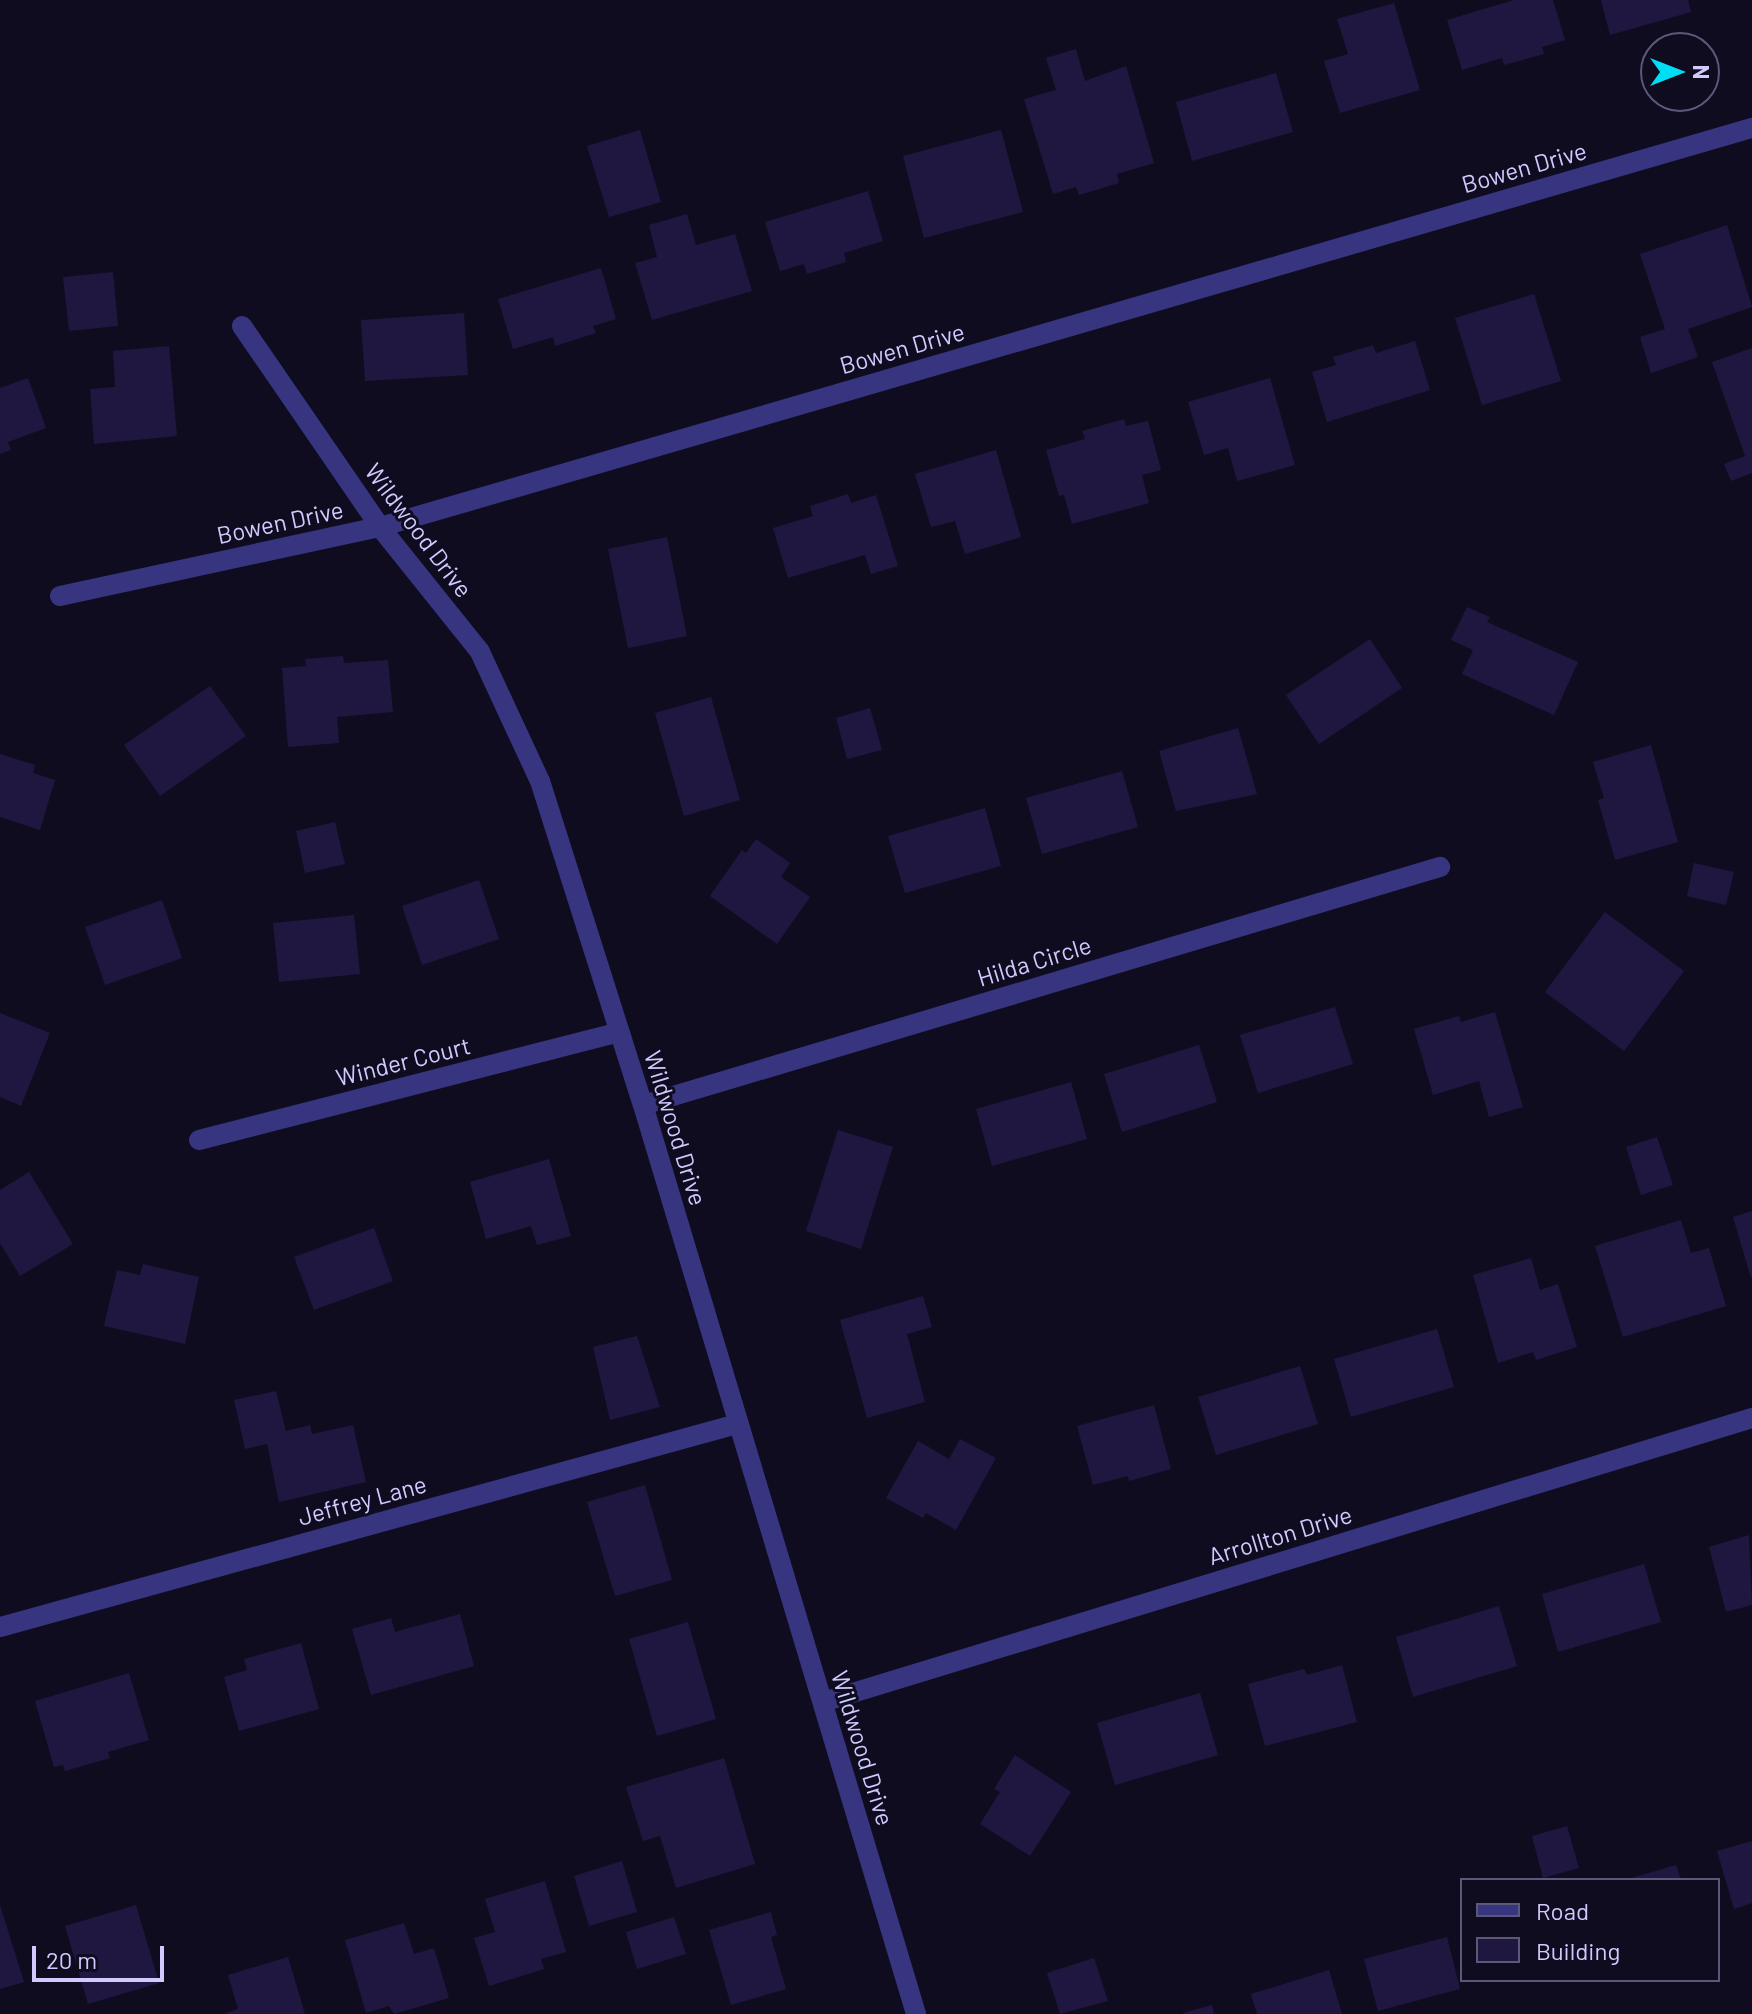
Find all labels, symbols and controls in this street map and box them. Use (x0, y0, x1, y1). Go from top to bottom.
north arrow (1640, 32, 1720, 112)
text: N (1689, 65, 1715, 79)
street label: Bowen Drive (1458, 135, 1590, 199)
street label: Bowen Drive (836, 316, 968, 380)
street label: Wildwood Drive (359, 457, 479, 603)
street label: Bowen Drive (214, 495, 346, 549)
street label: Hilda Circle (974, 930, 1094, 992)
street label: Winder Court (333, 1030, 473, 1092)
street label: Wildwood Drive (639, 1047, 713, 1209)
street label: Jeffrey Lane (295, 1469, 429, 1531)
street label: Arrollton Drive (1205, 1499, 1355, 1571)
street label: Wildwood Drive (826, 1667, 900, 1829)
legend (1460, 1878, 1720, 1982)
text: Road (1536, 1896, 1589, 1925)
scale bar (36, 1930, 168, 1980)
text: Building (1536, 1936, 1620, 1965)
text: 20 m (46, 1945, 97, 1974)

